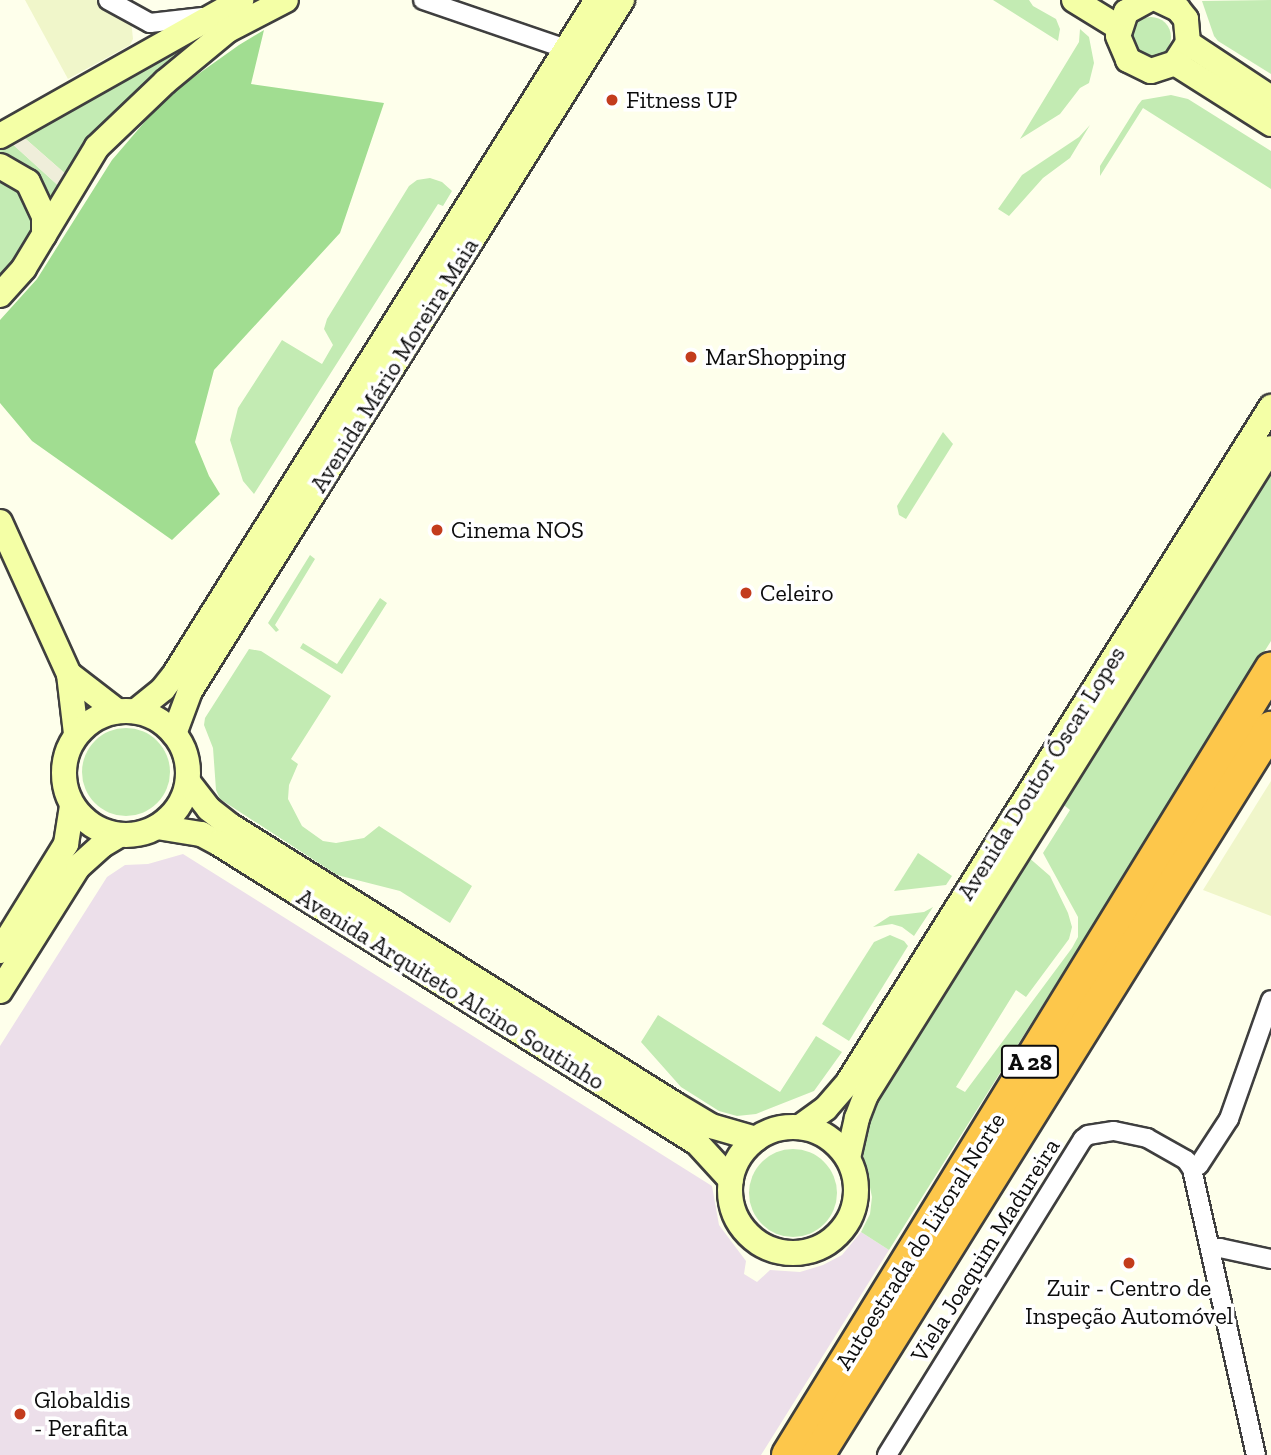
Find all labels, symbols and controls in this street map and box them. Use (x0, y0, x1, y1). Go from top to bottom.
place label: Fitness UP (626, 86, 738, 114)
marker: Fitness UP (604, 92, 620, 108)
street label: Avenida Mário Moreira Maia (304, 233, 484, 497)
place label: MarShopping (705, 343, 846, 371)
marker: MarShopping (683, 349, 699, 365)
place label: Cinema NOS (451, 516, 584, 544)
marker: Cinema NOS (429, 522, 445, 538)
place label: Celeiro (760, 579, 834, 607)
marker: Celeiro (738, 585, 754, 601)
street label: Avenida Doutor Óscar Lopes (951, 641, 1131, 905)
street label: Avenida Arquiteto Alcino Soutinho (291, 882, 611, 1096)
road number: A 28 (1000, 1042, 1060, 1082)
street label: Autoestrada do Litoral Norte (829, 1107, 1011, 1375)
street label: Viela Joaquim Madureira (904, 1133, 1066, 1367)
marker: Zuir - Centro de Inspeção Automóvel (1121, 1255, 1137, 1271)
place label: Zuir - Centro de Inspeção Automóvel (1025, 1274, 1233, 1330)
place label: Globaldis - Perafita (34, 1386, 130, 1442)
marker: Globaldis - Perafita (12, 1406, 28, 1422)

